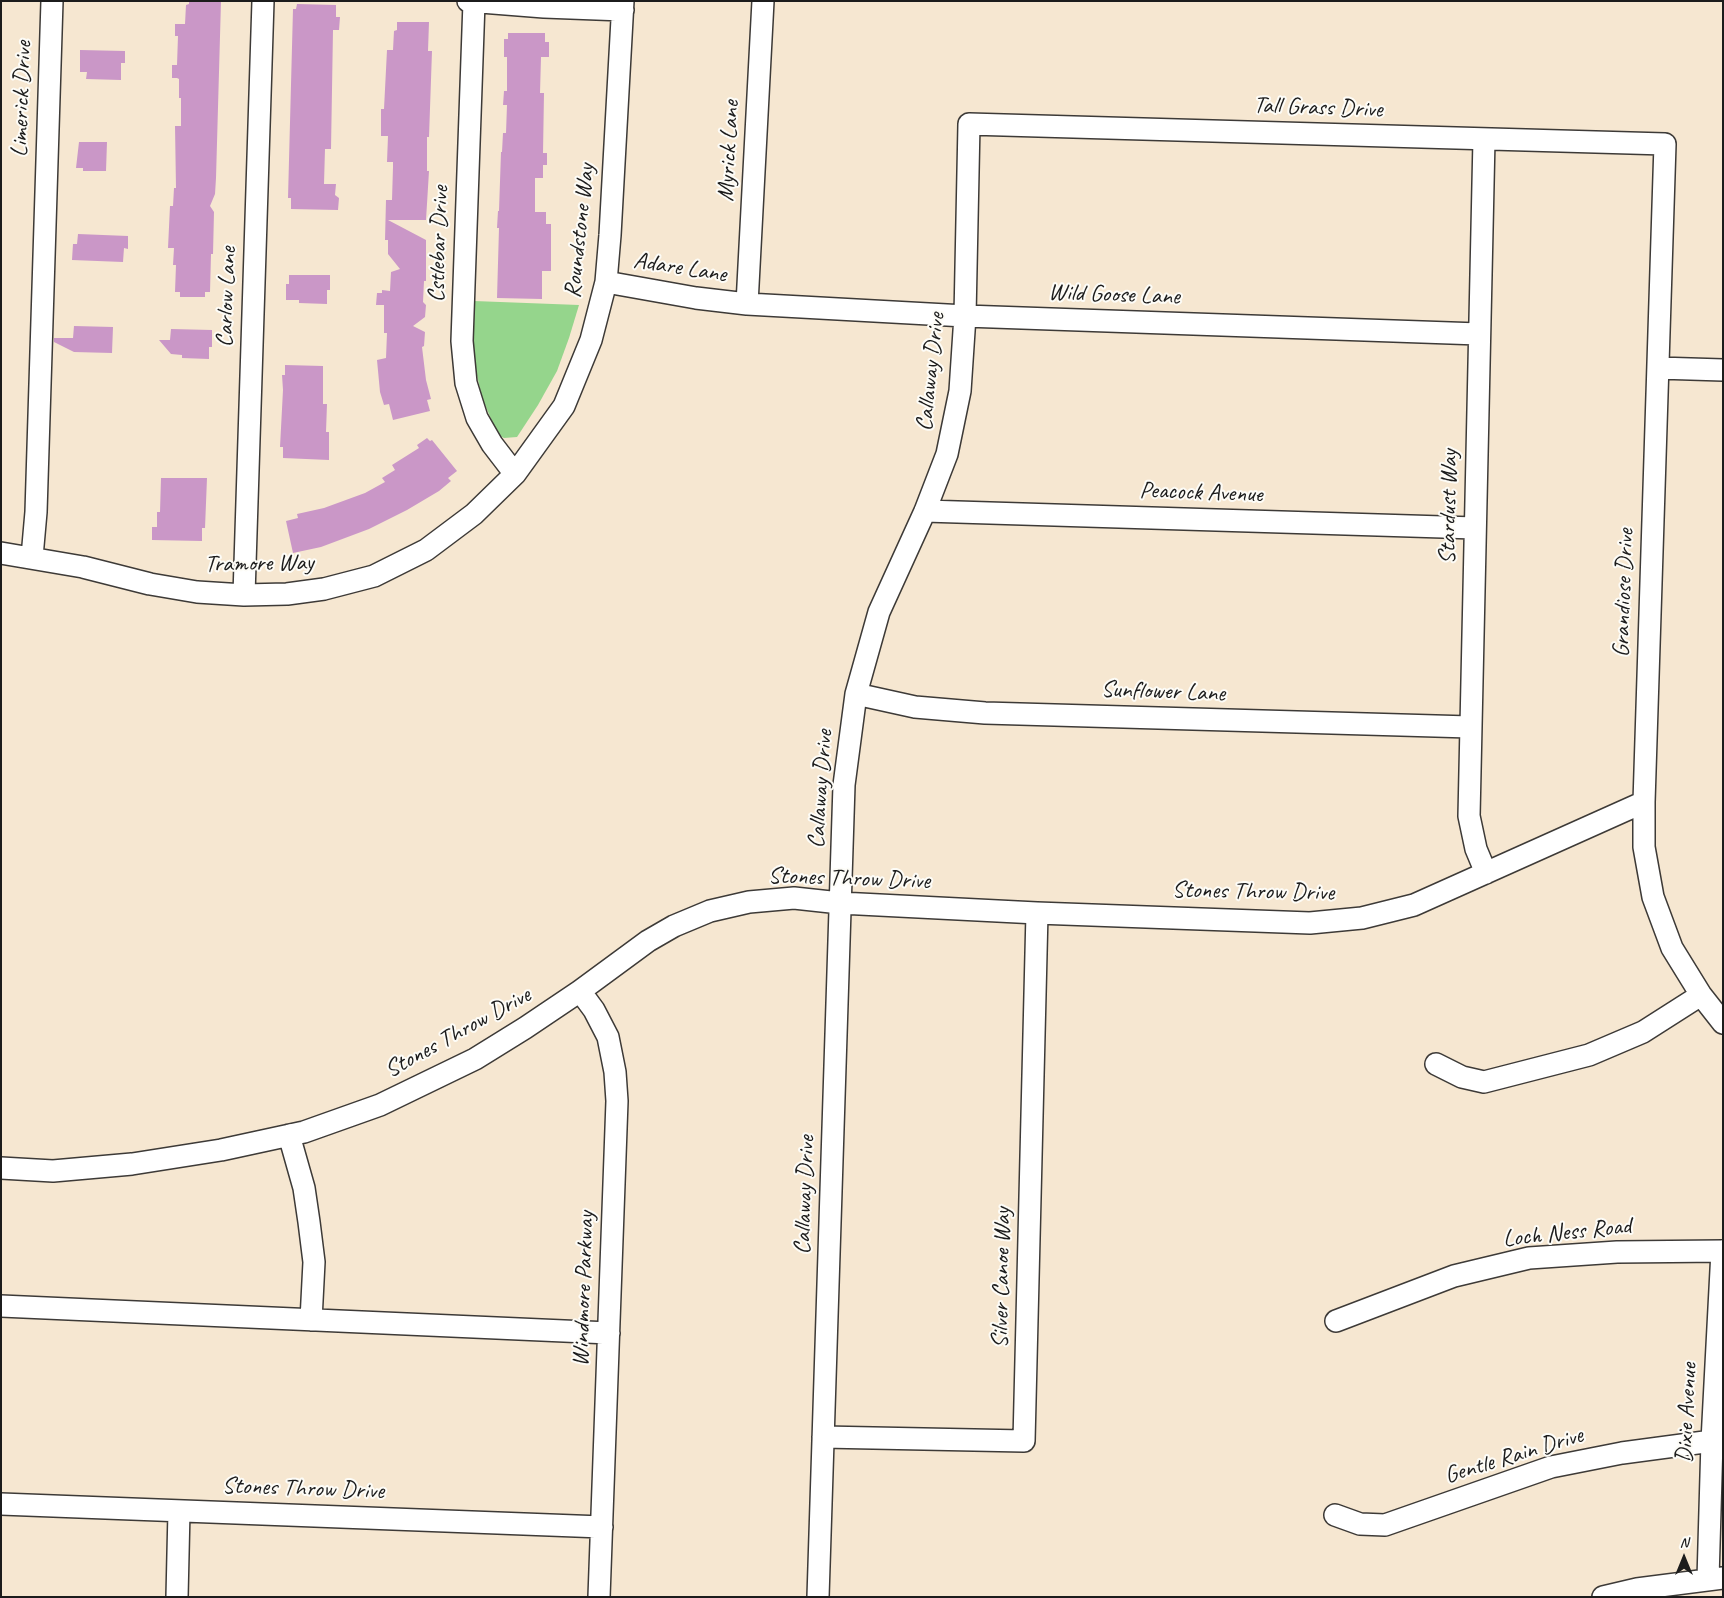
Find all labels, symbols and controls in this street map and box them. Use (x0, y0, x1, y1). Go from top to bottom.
street label: Limerick Drive (6, 41, 38, 157)
street label: Tall Grass Drive (1253, 91, 1383, 125)
street label: Myrick Lane (712, 100, 746, 202)
street label: Roundstone Way (559, 163, 601, 299)
street label: Cstlebar Drive (423, 185, 455, 303)
street label: Carlow Lane (211, 246, 243, 348)
street label: Adare Lane (632, 246, 728, 290)
street label: Wild Goose Lane (1048, 278, 1180, 312)
street label: Callaway Drive (910, 311, 952, 433)
street label: Stardust Way (1434, 449, 1464, 565)
street label: Peacock Avenue (1139, 476, 1263, 510)
street label: Grandiose Drive (1607, 528, 1641, 658)
street label: Tramore Way (204, 549, 314, 579)
street label: Sunflower Lane (1100, 675, 1226, 709)
street label: Callaway Drive (802, 729, 840, 849)
street label: Stones Throw Drive (767, 862, 931, 896)
street label: Stones Throw Drive (1172, 876, 1334, 908)
street label: Stones Throw Drive (380, 981, 536, 1085)
street label: Callaway Drive (789, 1135, 821, 1255)
street label: Silver Canoe Way (986, 1207, 1018, 1349)
street label: Windmore Parkway (567, 1211, 601, 1367)
street label: Loch Ness Road (1502, 1212, 1632, 1254)
street label: Dixie Avenue (1670, 1362, 1704, 1464)
street label: Gentle Rain Drive (1441, 1421, 1587, 1491)
street label: Stones Throw Drive (221, 1472, 385, 1506)
north arrow (1659, 1533, 1709, 1583)
text: N (1680, 1534, 1688, 1551)

